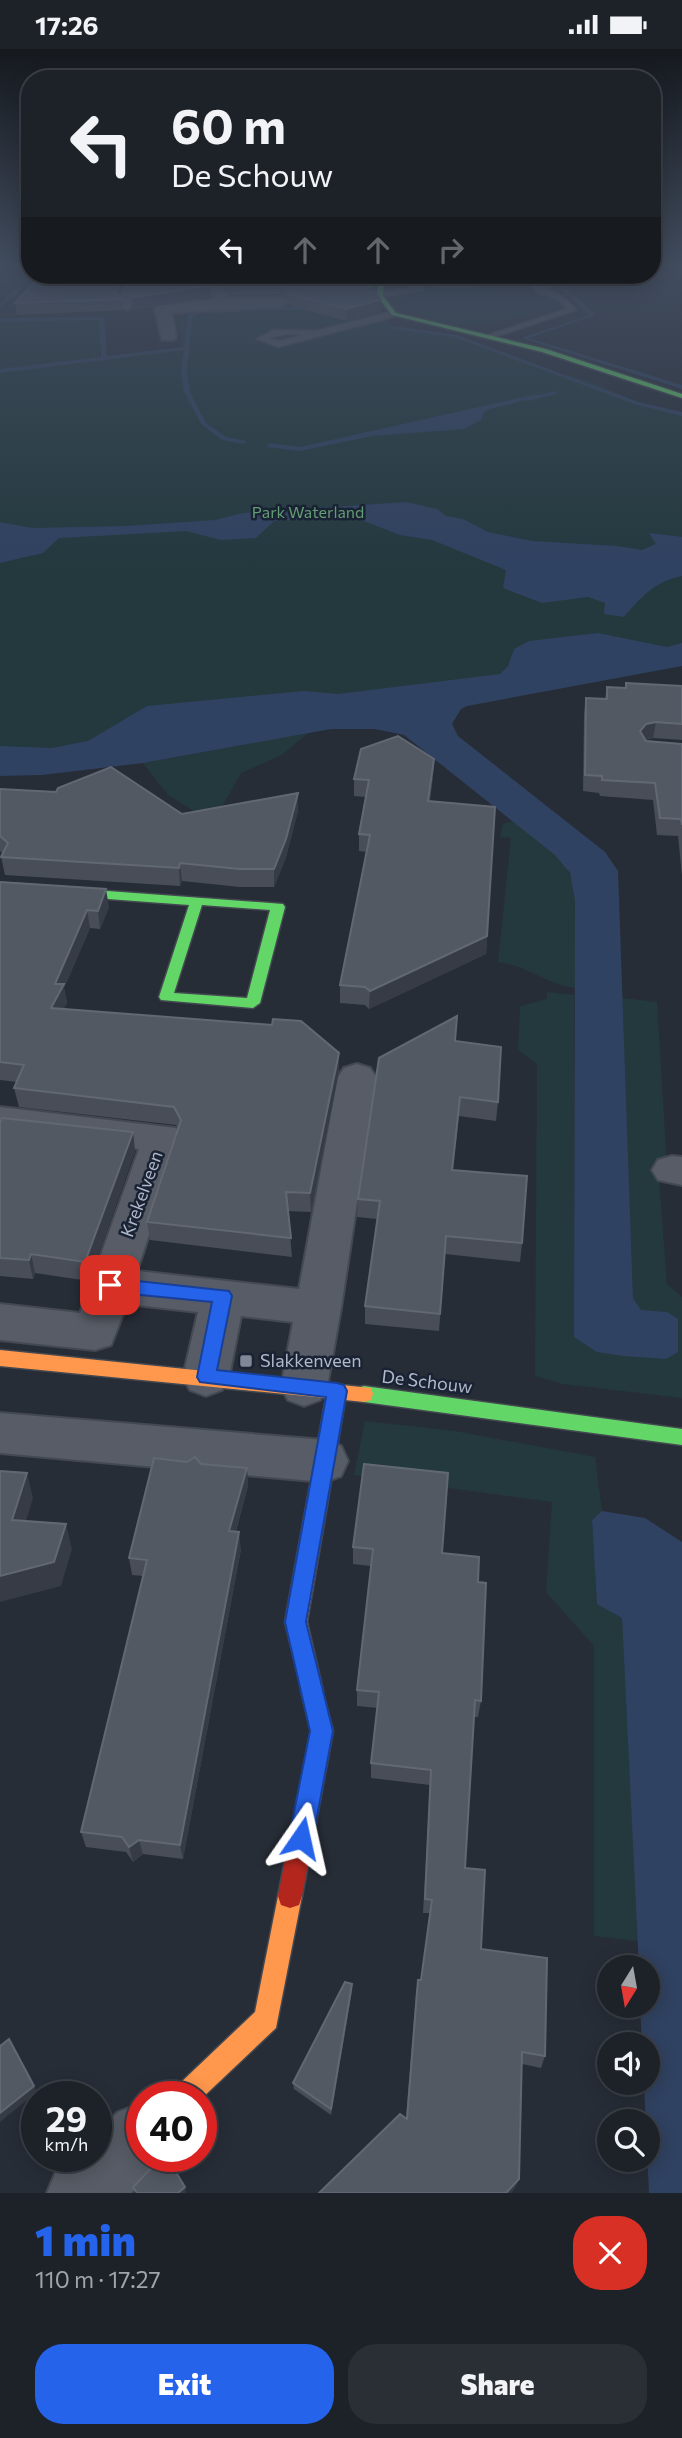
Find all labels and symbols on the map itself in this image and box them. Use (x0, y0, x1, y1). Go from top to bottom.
park label: Park Waterland (252, 502, 364, 521)
street label: Krekelveen (115, 1148, 167, 1240)
pin (80, 1255, 140, 1315)
place label: Slakkenveen (260, 1349, 361, 1371)
marker: Slakkenveen (238, 1353, 254, 1369)
street label: De Schouw (381, 1365, 474, 1397)
position arrow (264, 1801, 338, 1875)
north arrow (597, 1955, 660, 2018)
speed limit sign: 40 (126, 2081, 217, 2172)

